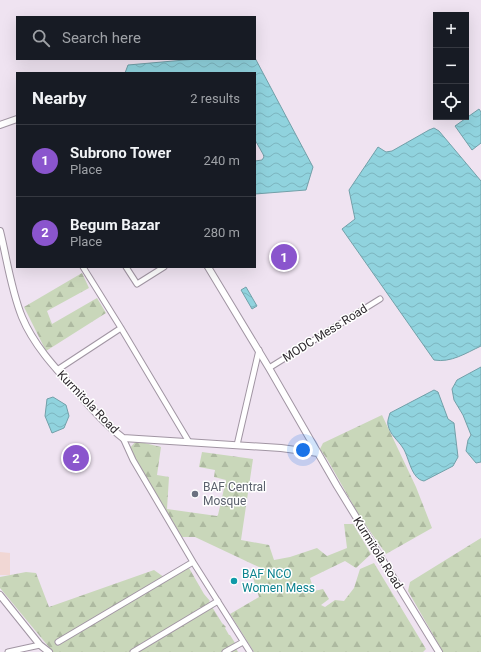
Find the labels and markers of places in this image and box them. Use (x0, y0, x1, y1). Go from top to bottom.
pin: 1 (271, 242, 297, 272)
pin: 2 (63, 443, 89, 473)
place label: BAF Central Mosque (203, 480, 266, 508)
marker: BAF Central Mosque (190, 489, 200, 499)
place label: BAF NCO Women Mess (242, 567, 315, 595)
marker: BAF NCO Women Mess (229, 576, 239, 586)

